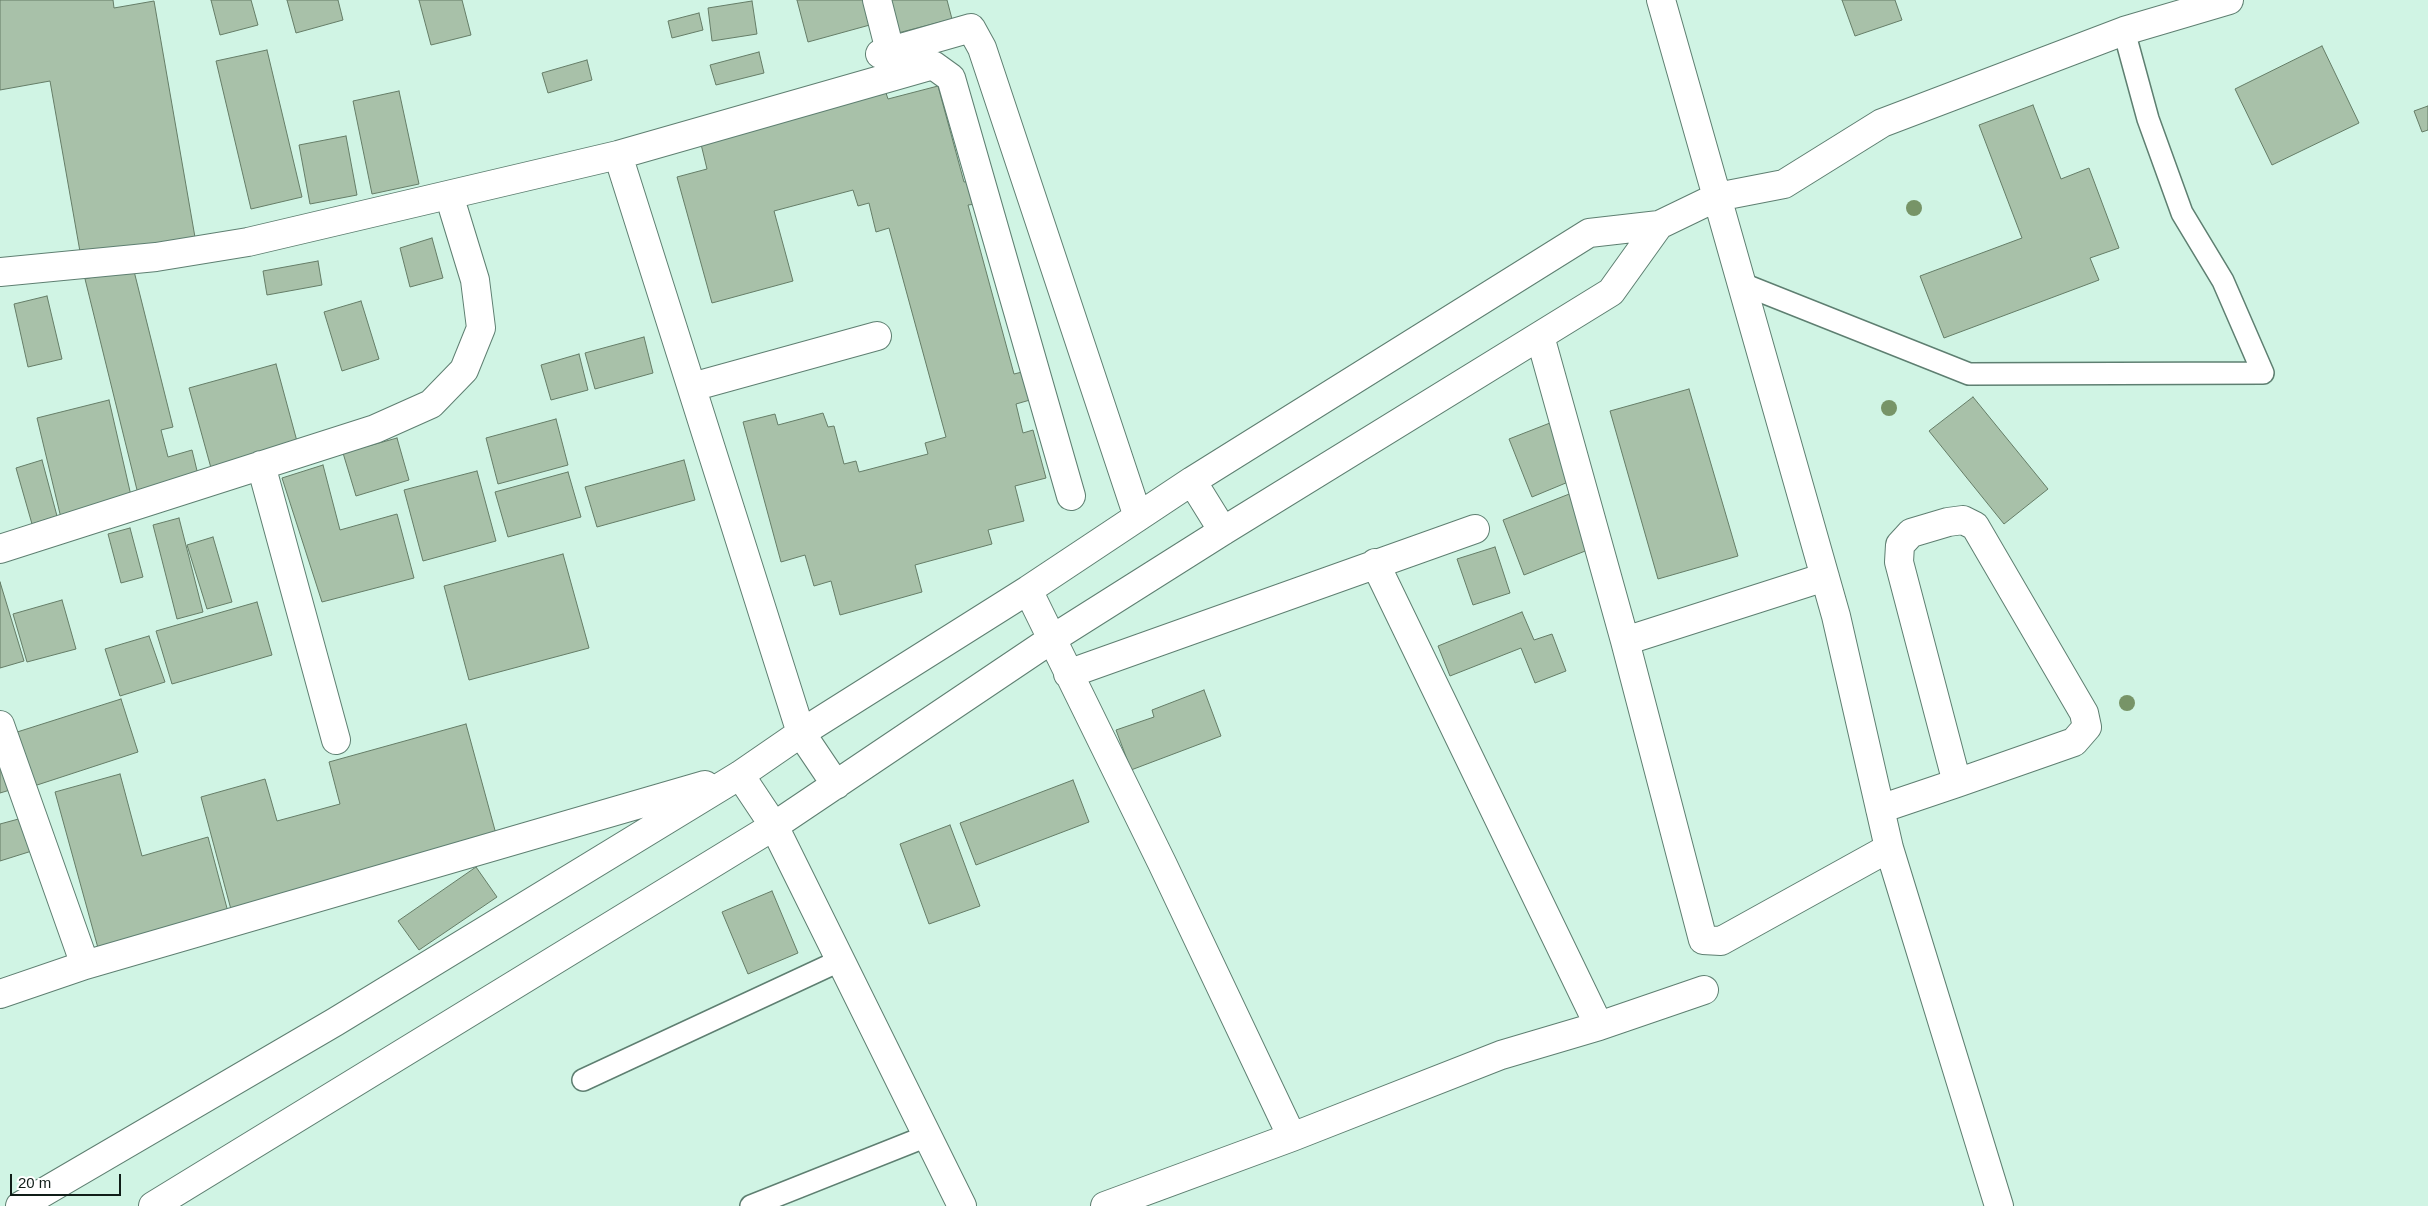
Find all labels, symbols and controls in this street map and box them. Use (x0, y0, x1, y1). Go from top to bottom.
scale bar (12, 1164, 124, 1196)
text: 20 m (18, 1174, 51, 1191)

